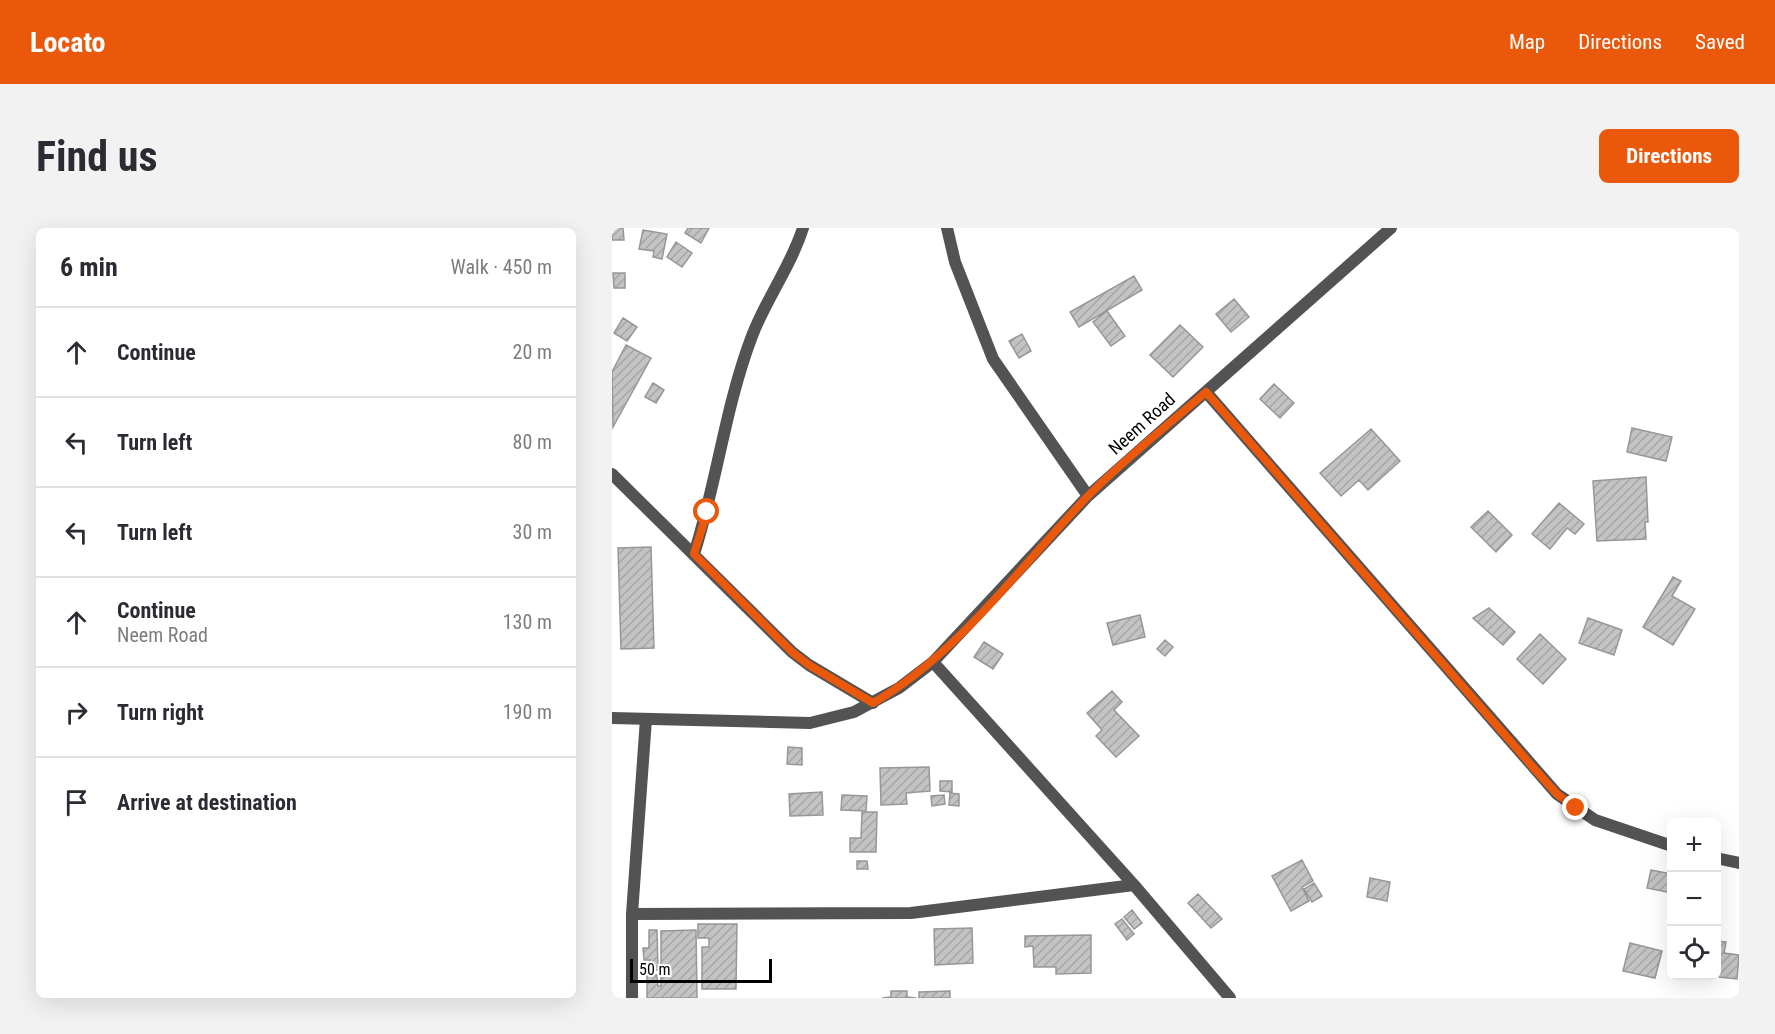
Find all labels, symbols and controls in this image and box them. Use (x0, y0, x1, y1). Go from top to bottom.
text: Locato (30, 26, 106, 59)
text: Map (1509, 30, 1545, 54)
text: Directions (1578, 30, 1662, 54)
text: Saved (1695, 30, 1745, 54)
button: Directions (1599, 129, 1739, 183)
text: Find us (36, 132, 157, 181)
text: 6 min (60, 252, 118, 282)
text: Walk · 450 m (451, 255, 552, 279)
icon: ahead (60, 336, 93, 369)
text: Continue (117, 340, 196, 365)
text: 20 m (513, 340, 552, 364)
street label: Neem Road (1104, 388, 1179, 459)
icon: left (60, 426, 93, 459)
text: Turn left (117, 430, 192, 455)
text: 80 m (513, 430, 552, 454)
route start (693, 498, 719, 524)
icon: left (60, 516, 93, 549)
text: Turn left (117, 520, 192, 545)
text: 30 m (513, 520, 552, 544)
text: Continue (117, 598, 196, 623)
icon: ahead (60, 606, 93, 639)
text: 130 m (503, 610, 552, 634)
text: Neem Road (117, 623, 208, 647)
icon: right (60, 696, 93, 729)
text: Turn right (117, 700, 204, 725)
text: 190 m (503, 700, 552, 724)
icon: arrive (60, 786, 93, 819)
text: Arrive at destination (117, 790, 297, 815)
route end (1562, 794, 1588, 820)
map controls (1667, 818, 1721, 980)
button: + (1667, 818, 1721, 872)
button: − (1667, 872, 1721, 926)
button: locate (1667, 926, 1721, 980)
scale bar (630, 956, 772, 984)
text: 50 m (639, 960, 671, 979)

